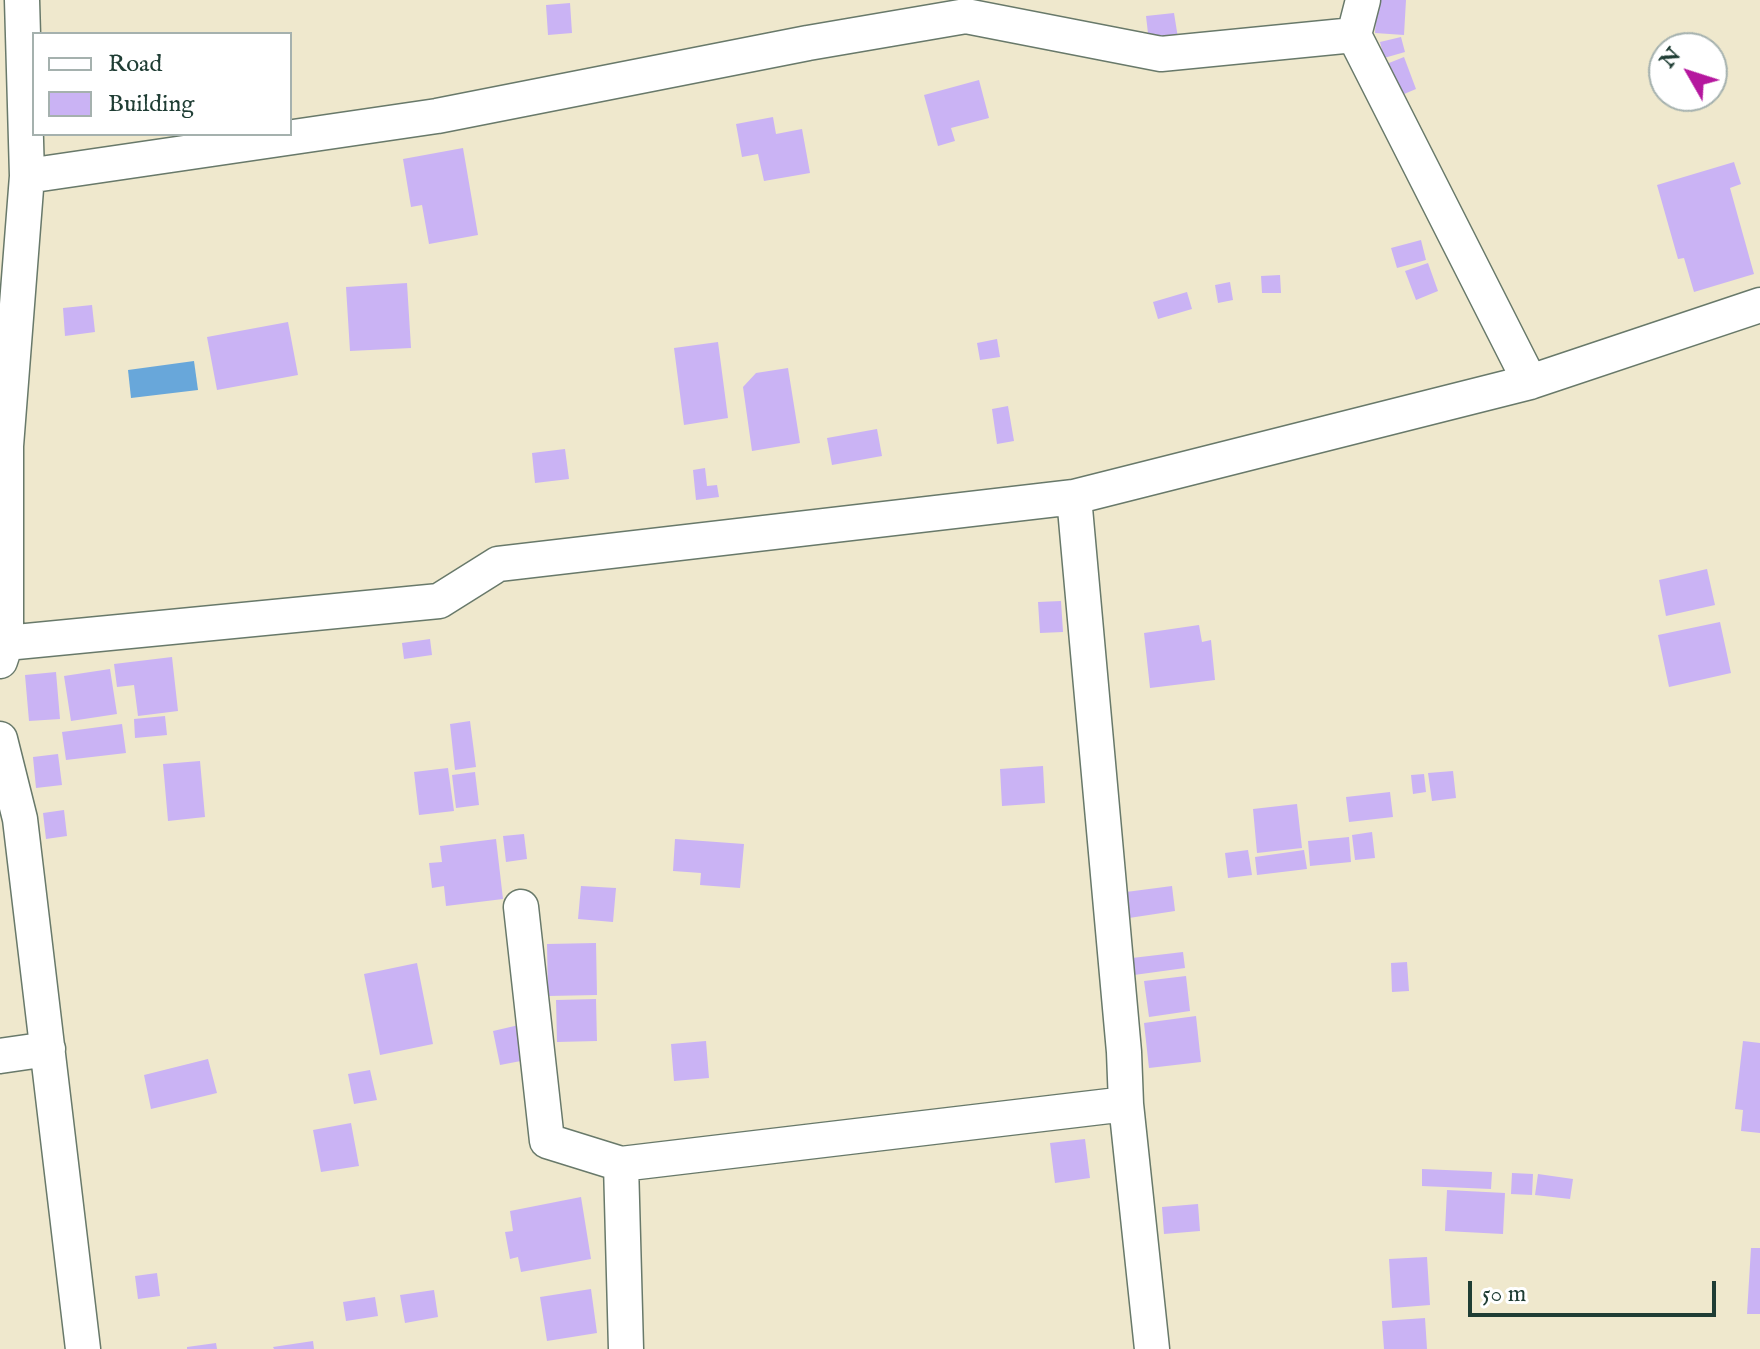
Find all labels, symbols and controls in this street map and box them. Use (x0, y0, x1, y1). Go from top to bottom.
legend (32, 32, 292, 136)
north arrow (1648, 32, 1728, 112)
text: N (1654, 42, 1688, 74)
text: Road (108, 49, 162, 80)
text: Building (108, 89, 194, 120)
scale bar (1472, 1265, 1720, 1315)
text: 50 m (1482, 1279, 1526, 1310)

